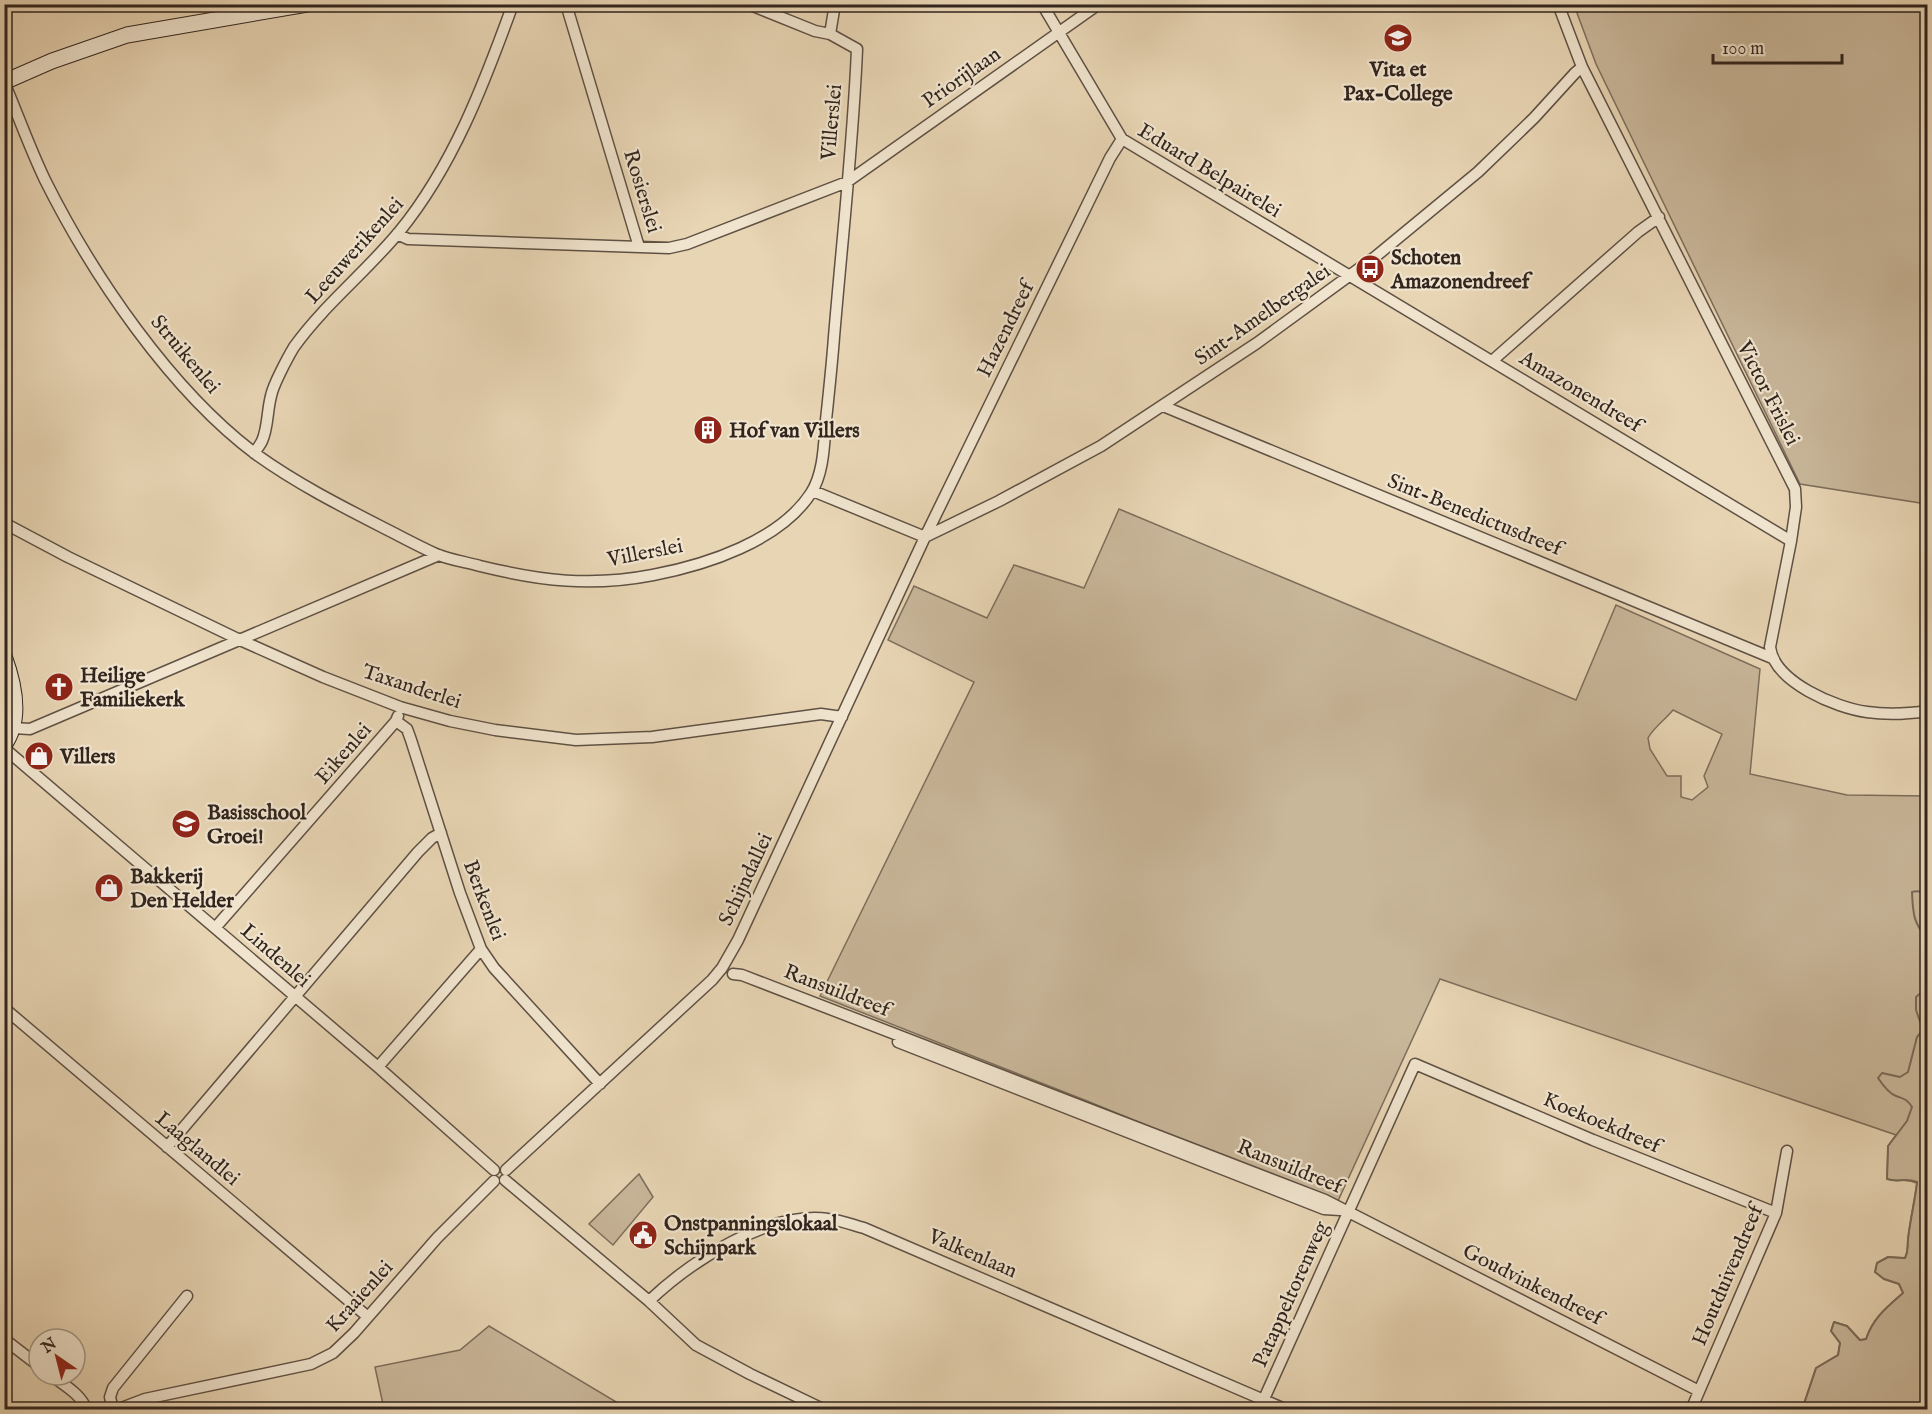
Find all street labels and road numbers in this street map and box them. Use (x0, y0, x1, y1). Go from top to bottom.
street label: Priorijlaan (917, 41, 1006, 115)
street label: Villerslei (816, 83, 849, 162)
street label: Eduard Belpairelei (1132, 118, 1286, 225)
street label: Rosierslei (616, 146, 667, 236)
street label: Leeuwerikenlei (300, 192, 410, 310)
street label: Sint-Amelbergalei (1190, 258, 1336, 372)
street label: Hazendreef (972, 274, 1043, 382)
street label: Struikenlei (144, 310, 226, 400)
street label: Victor Frislei (1729, 336, 1805, 450)
street label: Amazonendreef (1513, 345, 1649, 441)
street label: Sint-Benedictusdreef (1383, 468, 1569, 564)
street label: Villerslei (604, 533, 685, 574)
street label: Taxanderlei (359, 659, 465, 716)
street label: Eikenlei (310, 718, 378, 790)
street label: Schijndallei (713, 829, 780, 930)
street label: Berkenlei (456, 856, 511, 945)
street label: Lindenlei (234, 918, 316, 994)
street label: Ransuildreef (780, 959, 896, 1025)
street label: Koekoekdreef (1539, 1087, 1667, 1162)
street label: Laaglandlei (149, 1106, 245, 1192)
street label: Ransuildreef (1233, 1134, 1349, 1202)
street label: Houtduivendreef (1687, 1198, 1772, 1350)
street label: Patappeltorenweg (1247, 1217, 1336, 1372)
street label: Valkenlaan (923, 1223, 1021, 1285)
street label: Goudvinkendreef (1458, 1238, 1610, 1334)
street label: Kraaienlei (321, 1255, 400, 1339)

